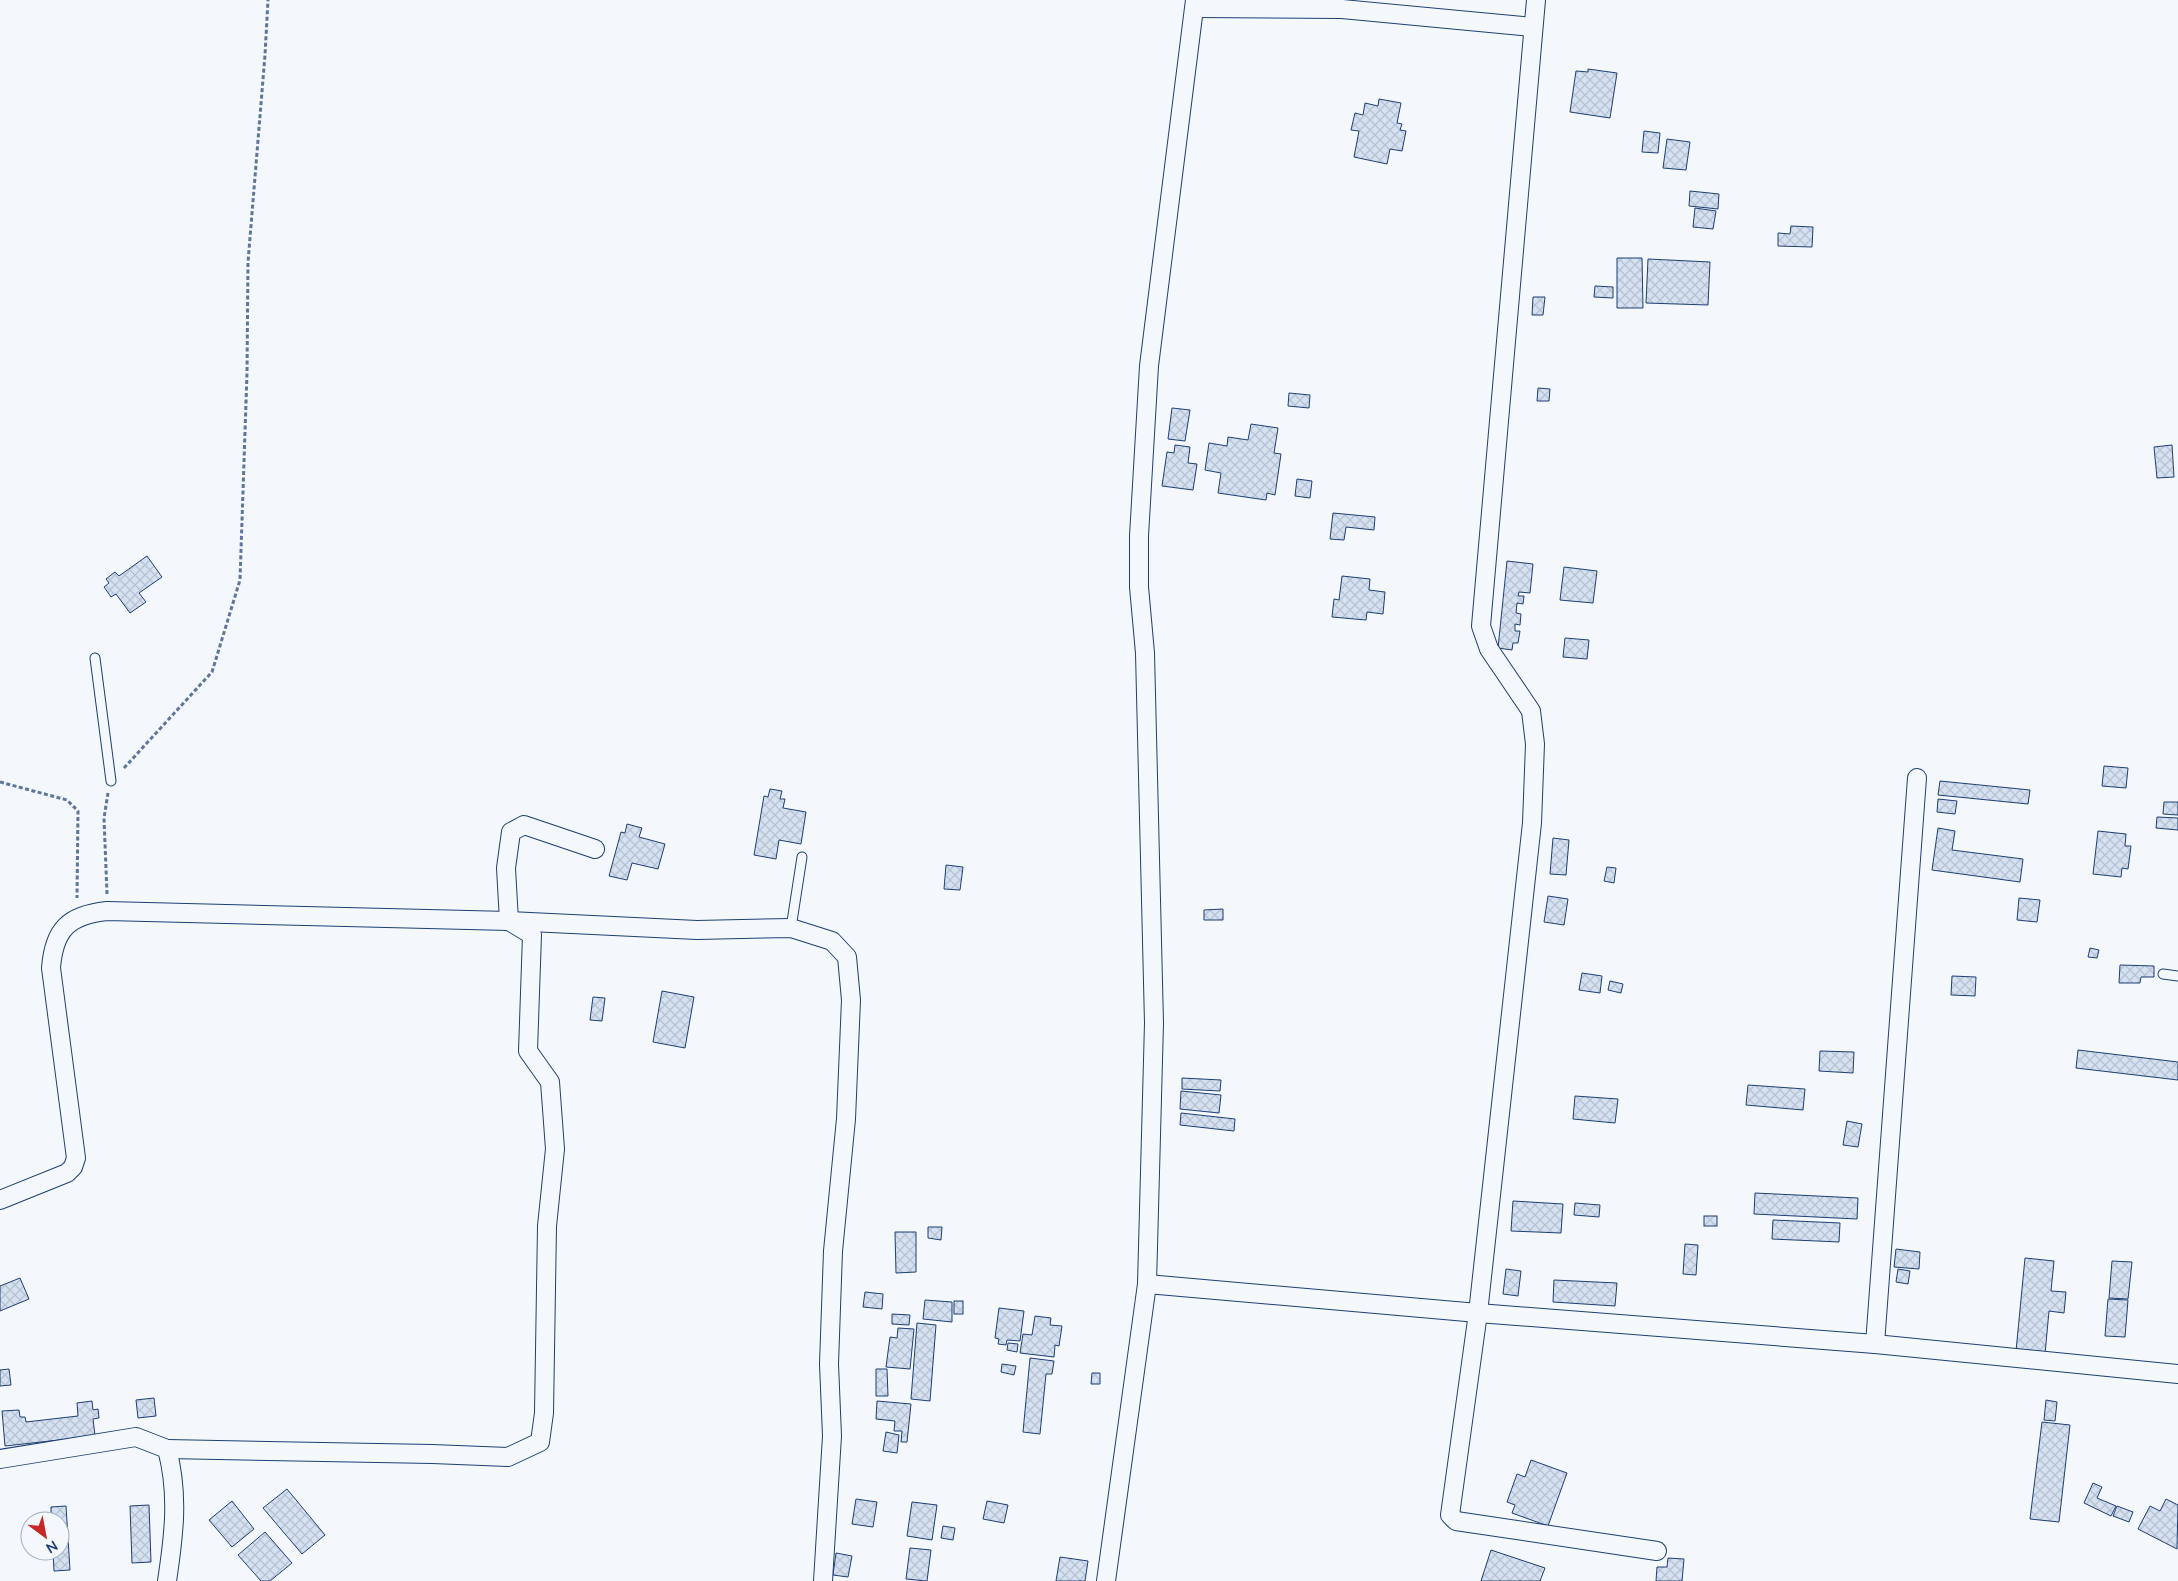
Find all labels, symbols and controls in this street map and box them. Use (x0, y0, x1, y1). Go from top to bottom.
north arrow (20, 1511, 70, 1561)
text: N (43, 1537, 61, 1557)

